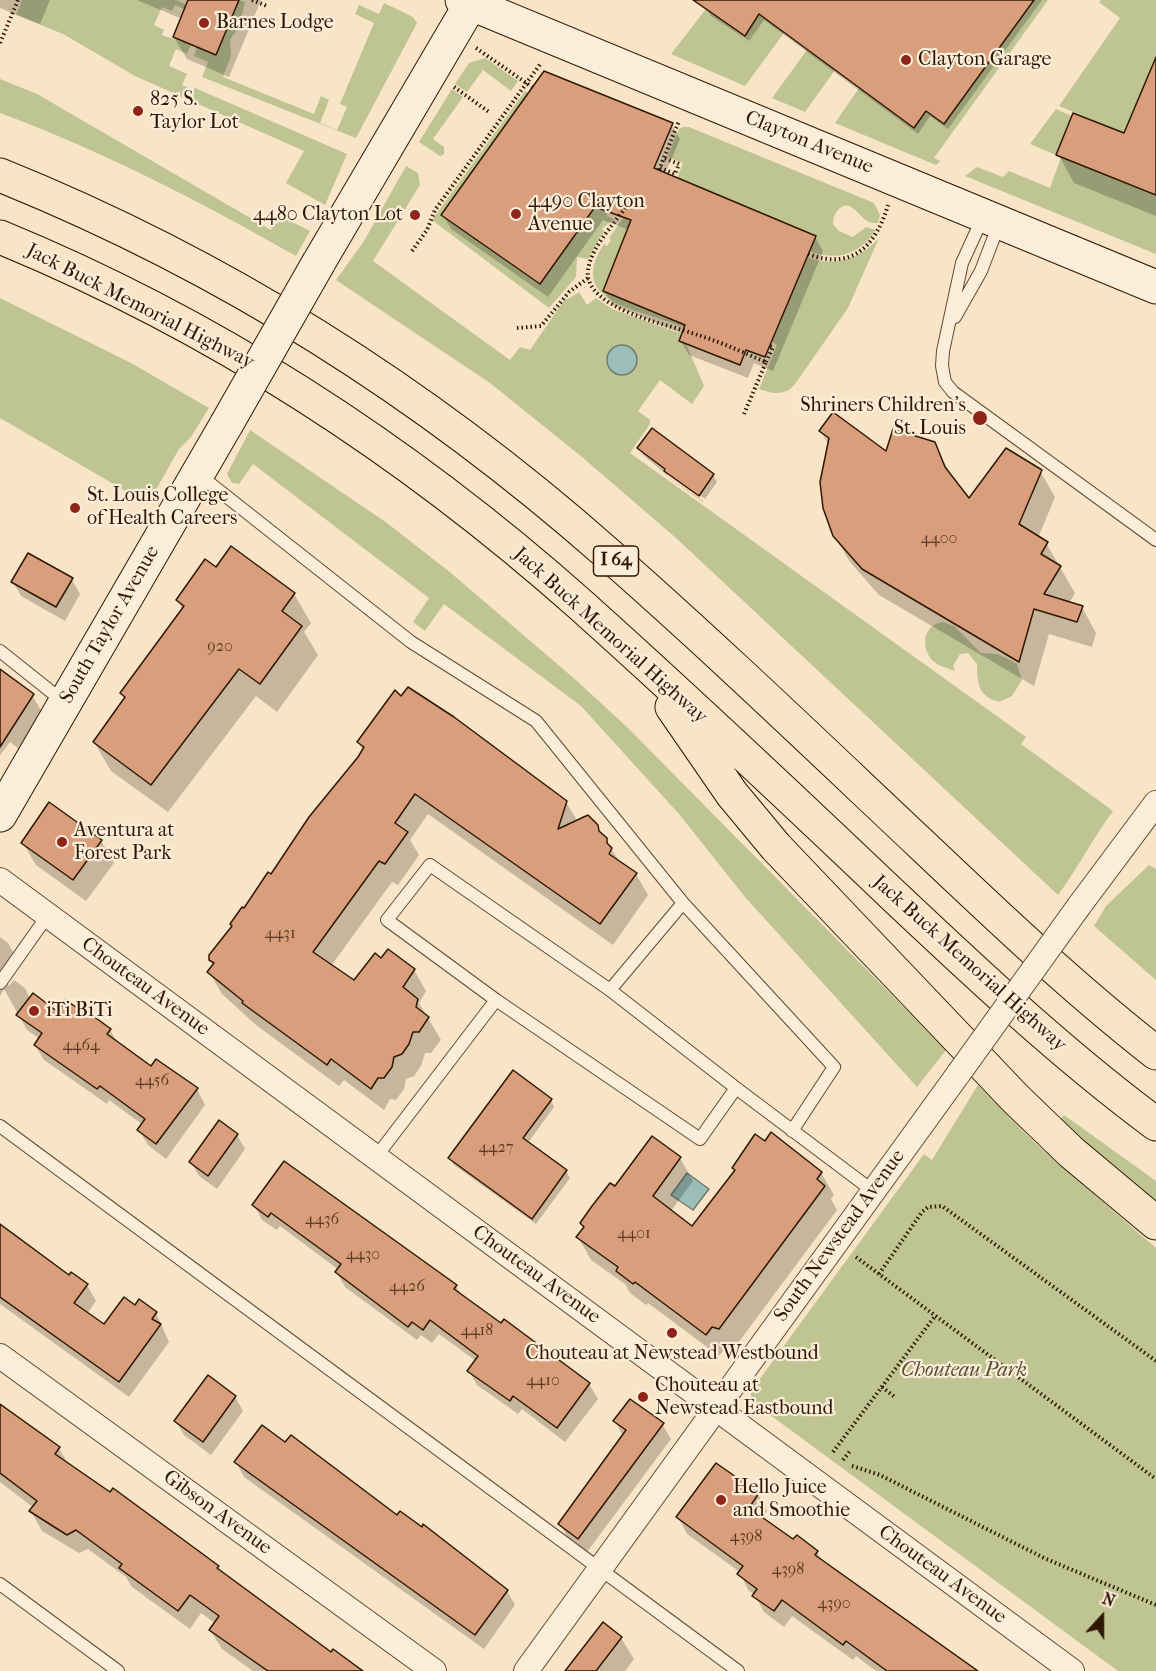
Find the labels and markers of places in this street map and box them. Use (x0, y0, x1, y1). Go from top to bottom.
place label: Barnes Lodge (216, 11, 334, 35)
marker: Barnes Lodge (197, 16, 211, 30)
place label: Clayton Garage (918, 48, 1051, 72)
marker: Clayton Garage (899, 53, 913, 67)
place label: 825 S. Taylor Lot (150, 88, 239, 135)
marker: 825 S. Taylor Lot (131, 104, 145, 118)
place label: 4490 Clayton Avenue (528, 190, 645, 237)
place label: 4480 Clayton Lot (253, 203, 403, 227)
marker: 4490 Clayton Avenue (509, 207, 523, 221)
marker: 4480 Clayton Lot (408, 208, 422, 222)
place label: Shriners Children's St. Louis (800, 394, 966, 441)
marker: Shriners Children's St. Louis (971, 409, 989, 427)
place label: St. Louis College of Health Careers (87, 484, 237, 531)
marker: St. Louis College of Health Careers (68, 501, 82, 515)
place label: Aventura at Forest Park (74, 819, 174, 866)
marker: Aventura at Forest Park (55, 835, 69, 849)
place label: iTi BiTi (46, 999, 113, 1023)
marker: iTi BiTi (27, 1004, 41, 1018)
marker: Chouteau at Newstead Westbound (665, 1326, 679, 1340)
place label: Chouteau at Newstead Westbound (525, 1342, 819, 1366)
place label: Chouteau at Newstead Eastbound (655, 1374, 833, 1421)
marker: Chouteau at Newstead Eastbound (636, 1390, 650, 1404)
place label: Hello Juice and Smoothie (733, 1476, 850, 1523)
marker: Hello Juice and Smoothie (714, 1493, 728, 1507)

